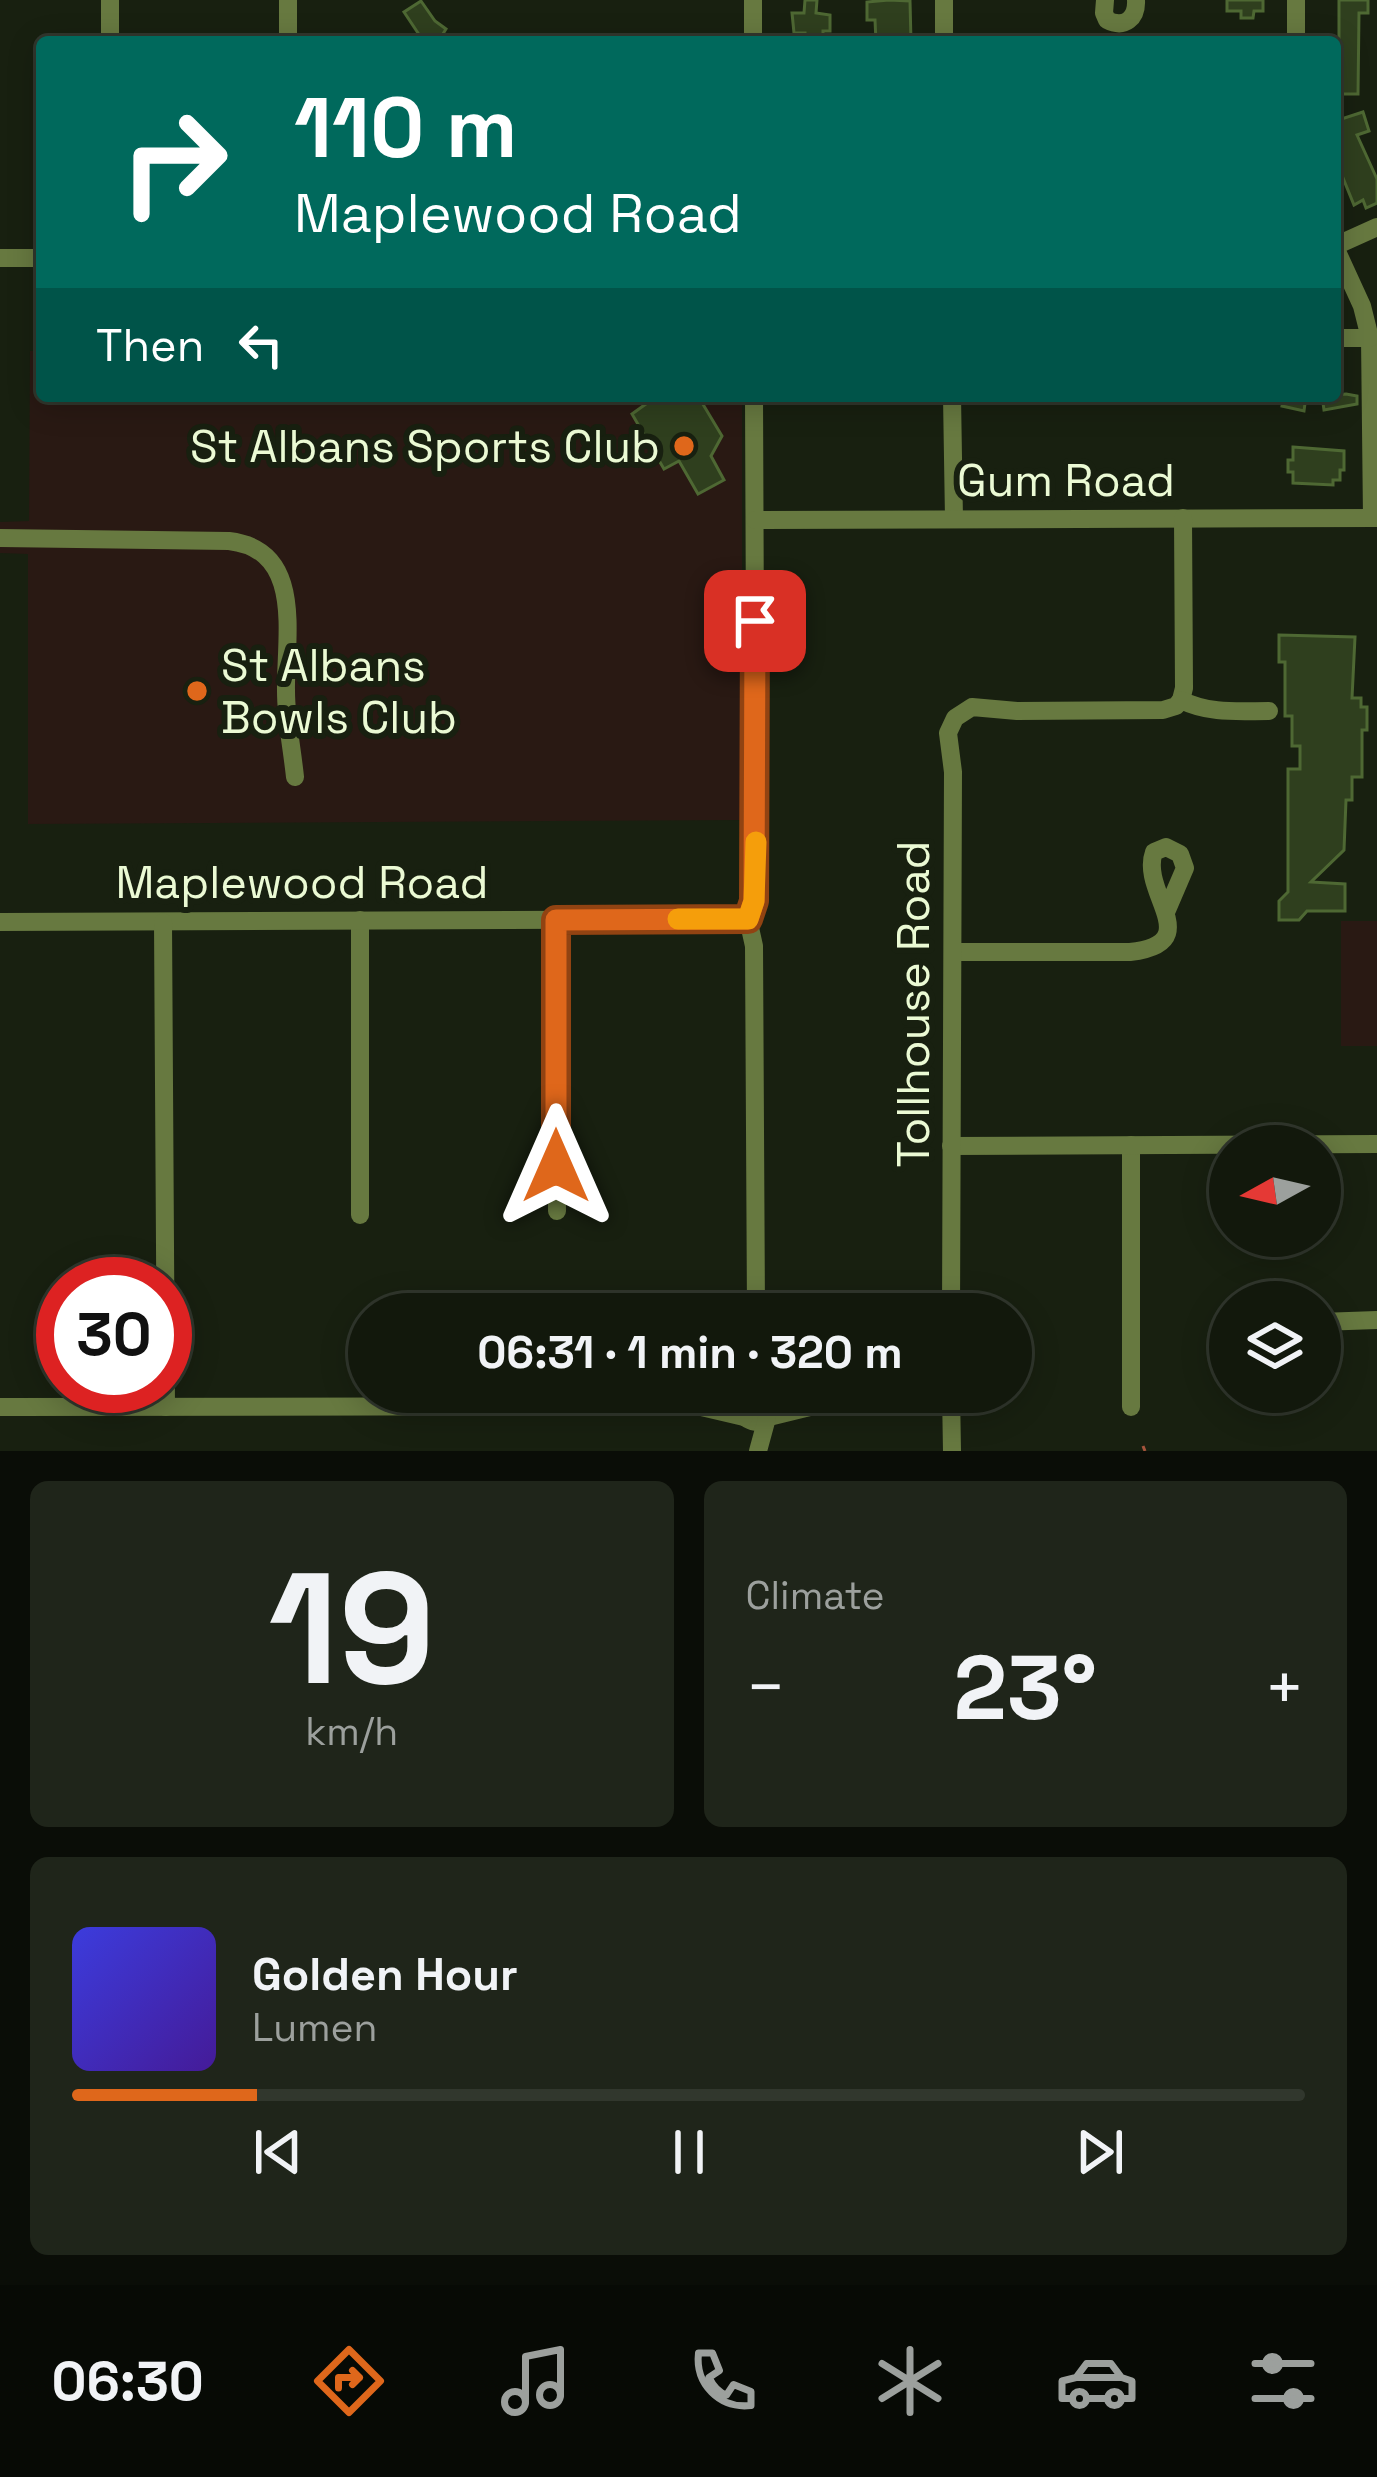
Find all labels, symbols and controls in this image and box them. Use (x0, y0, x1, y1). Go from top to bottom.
text: 110 m (294, 74, 517, 182)
icon: right (96, 84, 252, 240)
text: Maplewood Road (294, 179, 742, 248)
icon: left (228, 312, 294, 378)
text: Then (96, 317, 204, 374)
place label: St Albans Sports Club (190, 418, 660, 475)
marker: St Albans Sports Club (671, 433, 697, 459)
street label: Gum Road (957, 452, 1175, 509)
pin (704, 570, 806, 672)
icon: arrive (722, 588, 788, 654)
place label: St Albans Bowls Club (221, 637, 457, 746)
marker: St Albans Bowls Club (184, 678, 210, 704)
street label: Tollhouse Road (885, 840, 942, 1168)
street label: Maplewood Road (115, 854, 489, 911)
position arrow (493, 1103, 619, 1229)
north arrow (1209, 1125, 1341, 1257)
map controls (1209, 1125, 1341, 1413)
speed limit sign: 30 (36, 1257, 192, 1413)
button: layers (1209, 1281, 1341, 1413)
text: 06:31 · 1 min · 320 m (477, 1324, 903, 1381)
text: 19 (268, 1529, 435, 1729)
text: Climate (746, 1571, 885, 1620)
text: 23° (953, 1630, 1097, 1745)
text: − (746, 1645, 786, 1729)
text: + (1264, 1645, 1305, 1729)
text: km/h (305, 1707, 398, 1756)
text: Golden Hour (252, 1946, 518, 2003)
text: Lumen (252, 2003, 378, 2052)
icon: previous (245, 2119, 311, 2185)
icon: pause (656, 2119, 722, 2185)
icon: next (1067, 2119, 1133, 2185)
icon: directions (307, 2339, 391, 2423)
icon: music (494, 2339, 578, 2423)
icon: phone (681, 2339, 765, 2423)
icon: climate (868, 2339, 952, 2423)
icon: car (1055, 2339, 1139, 2423)
icon: filters (1241, 2339, 1325, 2423)
text: 06:30 (51, 2347, 204, 2416)

